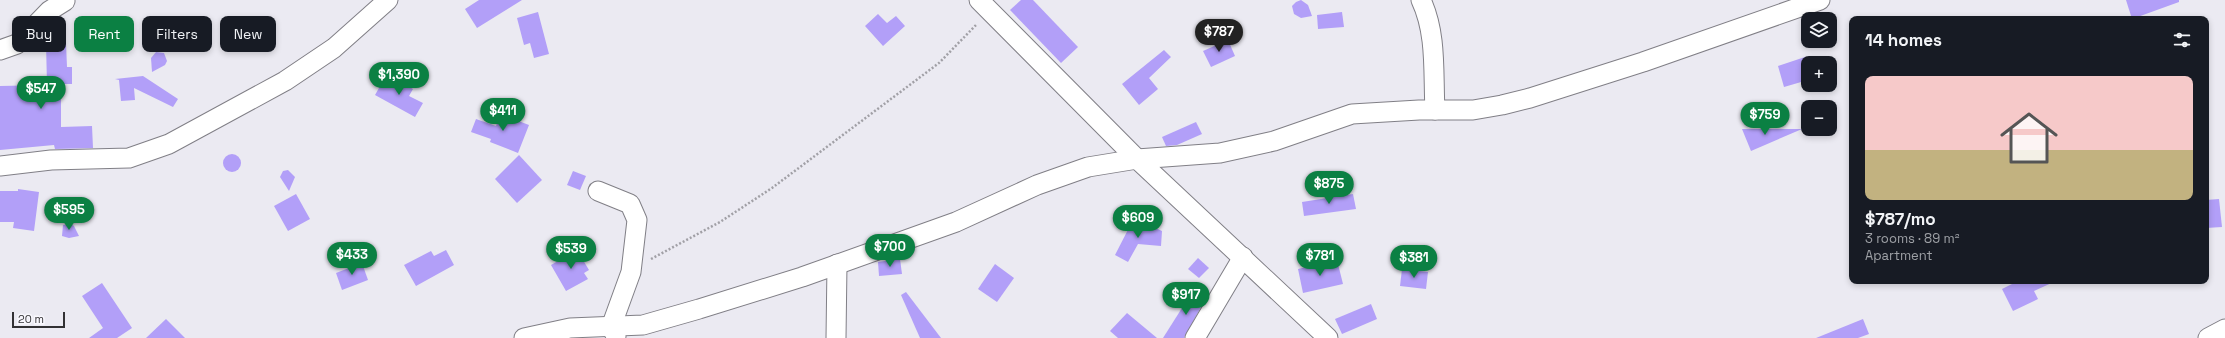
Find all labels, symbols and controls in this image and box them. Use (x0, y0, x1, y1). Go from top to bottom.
map controls (1801, 12, 1837, 136)
button: layers (1801, 12, 1837, 48)
chip: Buy (12, 16, 66, 52)
chip: Rent (74, 16, 134, 52)
chip: Filters (142, 16, 212, 52)
chip: New (220, 16, 276, 52)
pin: $787 (1195, 19, 1243, 53)
text: $787 (1204, 23, 1234, 40)
text: 14 homes (1865, 29, 1942, 51)
icon: filters (2171, 29, 2193, 51)
button: + (1801, 56, 1837, 92)
pin: $1,390 (366, 62, 432, 96)
text: $1,390 (378, 66, 420, 83)
pin: $547 (17, 76, 65, 110)
text: $547 (26, 80, 56, 97)
pin: $411 (479, 98, 527, 132)
button: − (1801, 100, 1837, 136)
text: $411 (489, 102, 517, 119)
pin: $759 (1741, 102, 1789, 136)
icon: home (1993, 102, 2065, 174)
text: $759 (1750, 106, 1780, 123)
pin: $875 (1305, 171, 1353, 205)
text: $875 (1314, 175, 1344, 192)
pin: $595 (45, 197, 93, 231)
text: $595 (53, 201, 85, 218)
pin: $609 (1114, 205, 1162, 239)
text: $787/mo (1865, 208, 1936, 230)
text: $609 (1122, 209, 1154, 226)
text: 3 rooms · 89 m² (1865, 230, 1959, 247)
pin: $700 (866, 234, 914, 268)
pin: $539 (547, 236, 595, 270)
text: $700 (874, 238, 906, 255)
text: $539 (555, 240, 587, 257)
pin: $433 (328, 242, 376, 276)
pin: $781 (1296, 243, 1344, 277)
pin: $381 (1390, 245, 1438, 279)
text: $433 (336, 246, 368, 263)
text: $781 (1306, 247, 1334, 264)
text: Apartment (1865, 247, 1933, 264)
text: $381 (1399, 249, 1429, 266)
pin: $917 (1162, 282, 1210, 316)
text: $917 (1172, 286, 1201, 303)
scale bar (12, 310, 65, 329)
text: 20 m (18, 312, 44, 326)

